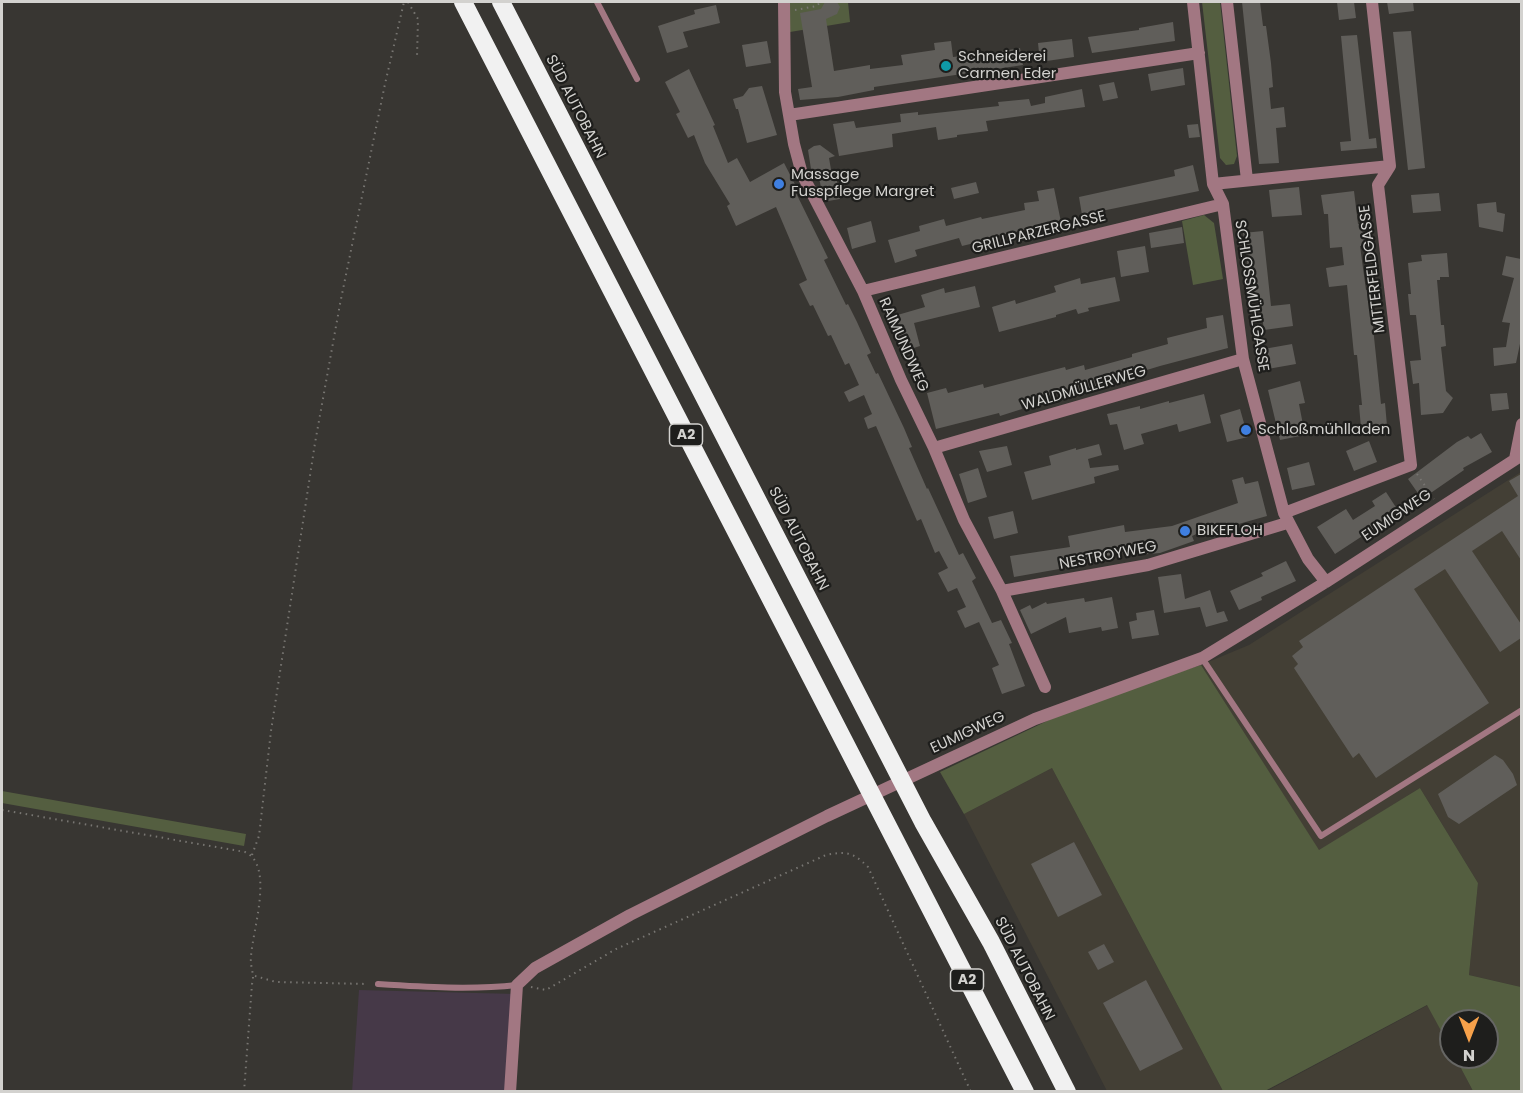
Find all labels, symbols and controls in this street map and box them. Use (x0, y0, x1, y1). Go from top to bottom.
place label: Schneiderei Carmen Eder (958, 48, 1056, 83)
street label: SÜD AUTOBAHN (541, 52, 609, 162)
marker: Schneiderei Carmen Eder (939, 59, 953, 73)
place label: Massage Fusspflege Margret (791, 166, 934, 201)
marker: Massage Fusspflege Margret (772, 177, 786, 191)
street label: MITTERFELDGASSE (1356, 204, 1390, 334)
street label: GRILLPARZERGASSE (970, 208, 1108, 258)
street label: SCHLOSSMÜHLGASSE (1230, 219, 1272, 373)
street label: RAIMUNDWEG (874, 295, 932, 395)
street label: WALDMÜLLERWEG (1020, 363, 1148, 415)
place label: Schloßmühlladen (1258, 421, 1390, 439)
marker: Schloßmühlladen (1239, 423, 1253, 437)
road number: A2 (670, 424, 702, 446)
street label: SÜD AUTOBAHN (764, 484, 832, 594)
street label: EUMIGWEG (1359, 486, 1435, 546)
place label: BIKEFLOH (1197, 522, 1263, 540)
marker: BIKEFLOH (1178, 524, 1192, 538)
street label: NESTROYWEG (1058, 538, 1158, 574)
street label: EUMIGWEG (928, 708, 1008, 758)
street label: SÜD AUTOBAHN (990, 914, 1058, 1024)
road number: A2 (950, 969, 984, 991)
north arrow (1439, 1009, 1499, 1069)
text: N (1463, 1044, 1475, 1067)

